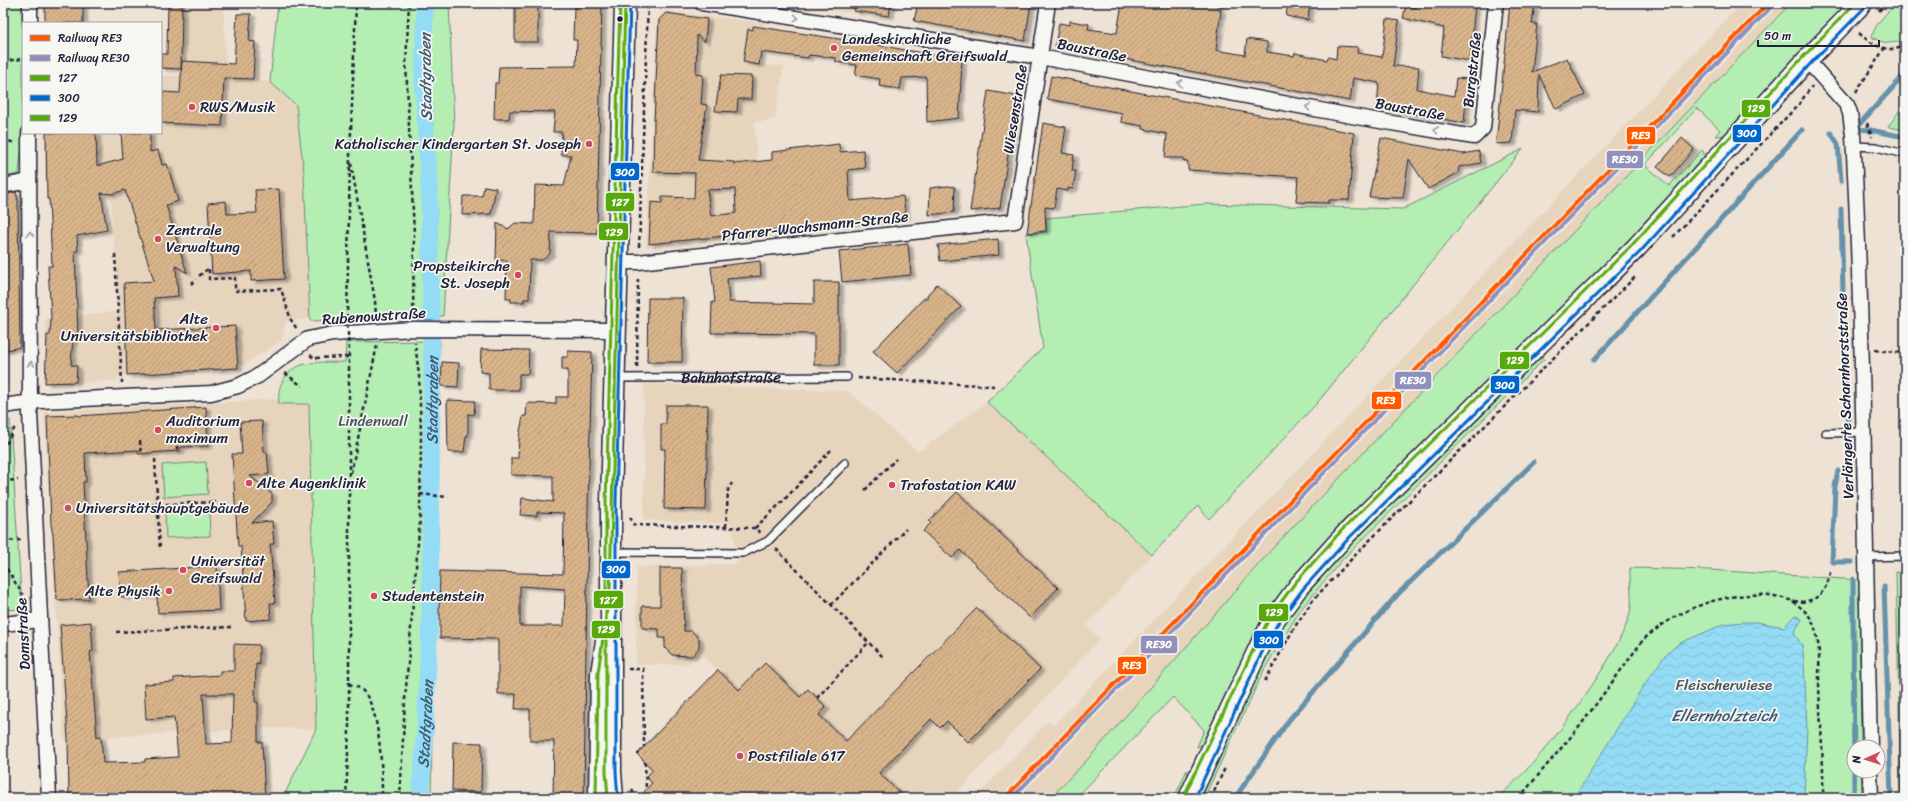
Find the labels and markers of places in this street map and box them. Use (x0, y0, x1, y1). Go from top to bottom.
unlabelled marker (615, 14, 625, 24)
place label: Landeskirchliche Gemeinschaft Greifswald (842, 26, 1008, 69)
marker: Landeskirchliche Gemeinschaft Greifswald (829, 43, 839, 53)
place label: RWS/Musik (200, 94, 276, 120)
marker: RWS/Musik (187, 102, 197, 112)
place label: Katholischer Kindergarten St. Joseph (335, 131, 581, 157)
marker: Katholischer Kindergarten St. Joseph (584, 139, 594, 149)
place label: Zentrale Verwaltung (166, 217, 240, 260)
marker: Zentrale Verwaltung (153, 234, 163, 244)
place label: Propsteikirche St. Joseph (413, 253, 510, 296)
marker: Propsteikirche St. Joseph (513, 270, 523, 280)
place label: Alte Universitätsbibliothek (61, 306, 209, 349)
marker: Alte Universitätsbibliothek (211, 323, 221, 333)
place label: Auditorium maximum (165, 408, 240, 451)
marker: Auditorium maximum (153, 425, 163, 435)
place label: Alte Augenklinik (256, 470, 367, 496)
place label: Trafostation KAW (900, 472, 1016, 498)
marker: Alte Augenklinik (244, 478, 254, 488)
marker: Trafostation KAW (887, 480, 897, 490)
place label: Universitätshauptgebäude (76, 495, 249, 521)
marker: Universitätshauptgebäude (63, 503, 73, 513)
place label: Universität Greifswald (191, 548, 266, 591)
marker: Universität Greifswald (178, 565, 188, 575)
place label: Alte Physik (84, 578, 161, 604)
place label: Studentenstein (382, 583, 484, 609)
marker: Alte Physik (164, 586, 174, 596)
marker: Studentenstein (369, 591, 379, 601)
place label: Postfiliale 617 (748, 743, 846, 769)
marker: Postfiliale 617 (735, 751, 745, 761)

